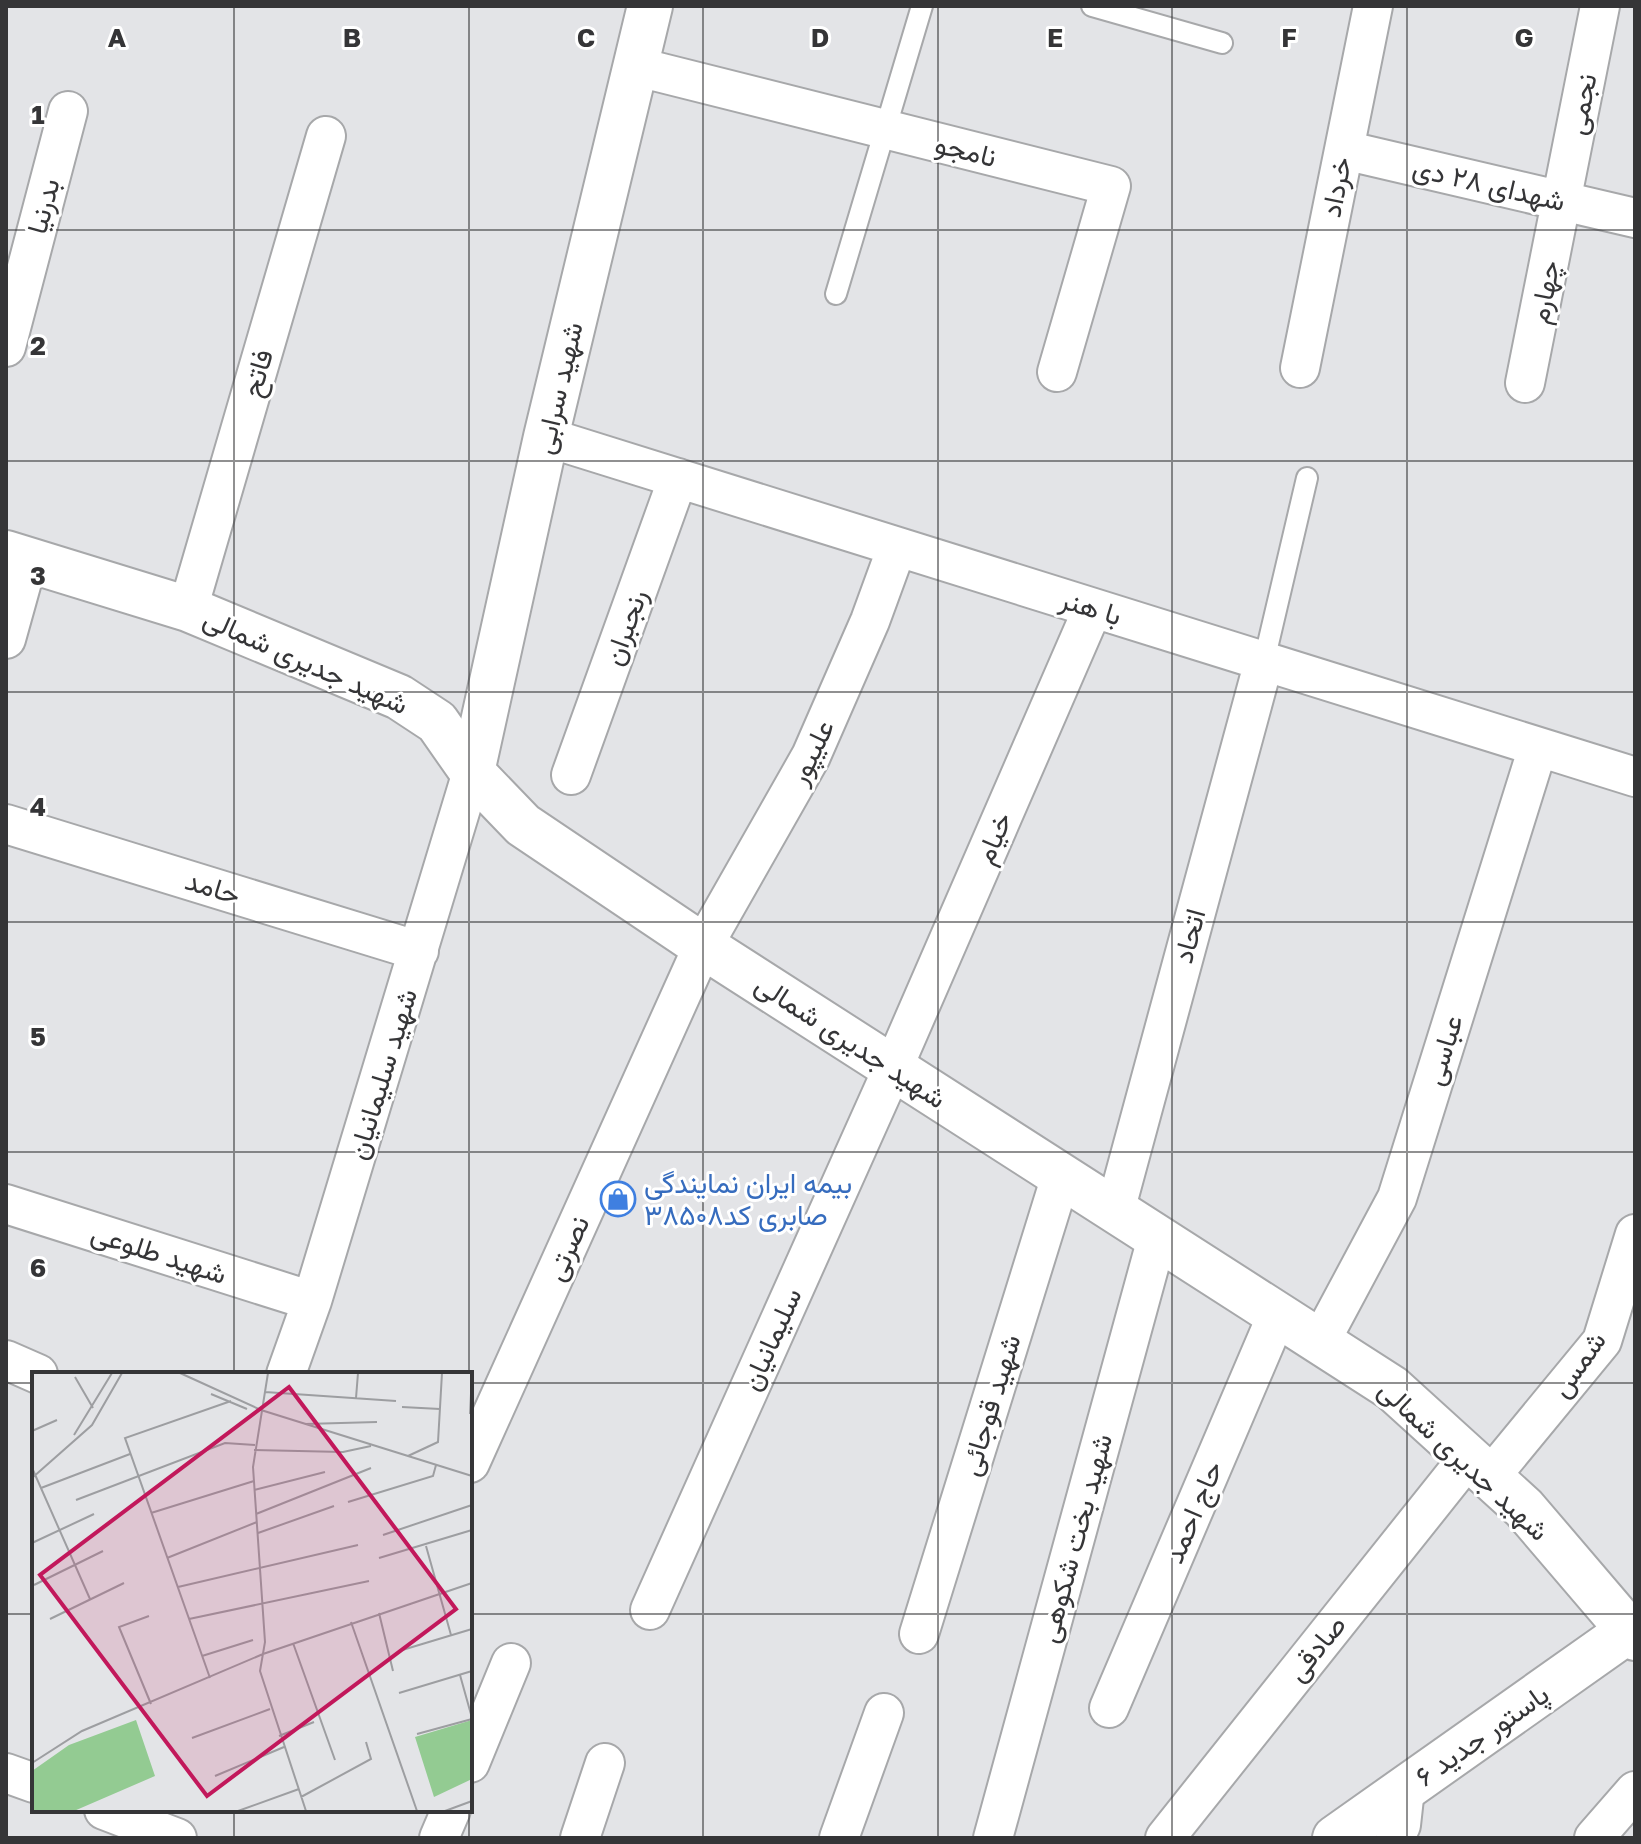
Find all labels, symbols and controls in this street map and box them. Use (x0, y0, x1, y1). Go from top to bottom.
text: A (108, 22, 127, 53)
text: B (343, 22, 361, 53)
text: C (577, 22, 595, 53)
text: D (811, 22, 829, 53)
text: E (1047, 22, 1063, 53)
text: F (1281, 22, 1297, 53)
text: G (1514, 22, 1534, 53)
street label: نجمی (1558, 70, 1604, 138)
text: 1 (31, 99, 45, 130)
street label: نامجو (932, 126, 1000, 175)
street label: شهدای ۲۸ دی (1409, 150, 1569, 219)
street label: خرداد (1314, 154, 1359, 220)
street label: بدرنیا (19, 174, 68, 238)
street label: چهارم (1521, 257, 1569, 327)
street label: شهید سرابی (526, 319, 591, 458)
text: 2 (30, 330, 46, 361)
street label: فاتح (234, 345, 283, 402)
text: 3 (30, 560, 46, 591)
street label: با هنر (1055, 581, 1126, 633)
street label: رنجبران (596, 584, 655, 670)
street label: شهید جدیری شمالی (198, 601, 414, 722)
street label: علیپور (780, 714, 843, 792)
text: 4 (30, 791, 46, 822)
street label: خیام (967, 807, 1021, 870)
street label: حامد (182, 863, 245, 910)
street label: اتحاد (1165, 905, 1212, 967)
street label: شهید جدیری شمالی (749, 967, 953, 1116)
street label: شهید سلیمانیان (340, 984, 425, 1164)
street label: عباسی (1416, 1011, 1470, 1089)
text: 5 (30, 1021, 46, 1052)
place label: بیمه ایران نمایندگی صابری کد۳۸۵۰۸ (644, 1166, 852, 1233)
shop icon: بیمه ایران نمایندگی صابری کد۳۸۵۰۸ (599, 1180, 637, 1218)
street label: نصرتی (538, 1210, 597, 1286)
street label: شهید طلوعی (87, 1215, 231, 1292)
text: 6 (30, 1252, 46, 1283)
street label: سلیمانیان (733, 1282, 808, 1395)
street label: شمس (1543, 1324, 1613, 1404)
street label: شهید قوجائی (952, 1330, 1029, 1480)
inset map (32, 1372, 472, 1812)
street label: شهید جدیری شمالی (1371, 1372, 1556, 1548)
street label: شهید بخت شکوهی (1031, 1430, 1120, 1646)
street label: حاج احمد (1156, 1456, 1232, 1569)
street label: صادقی (1279, 1608, 1353, 1688)
street label: پاستور جدید ۶ (1409, 1677, 1556, 1795)

